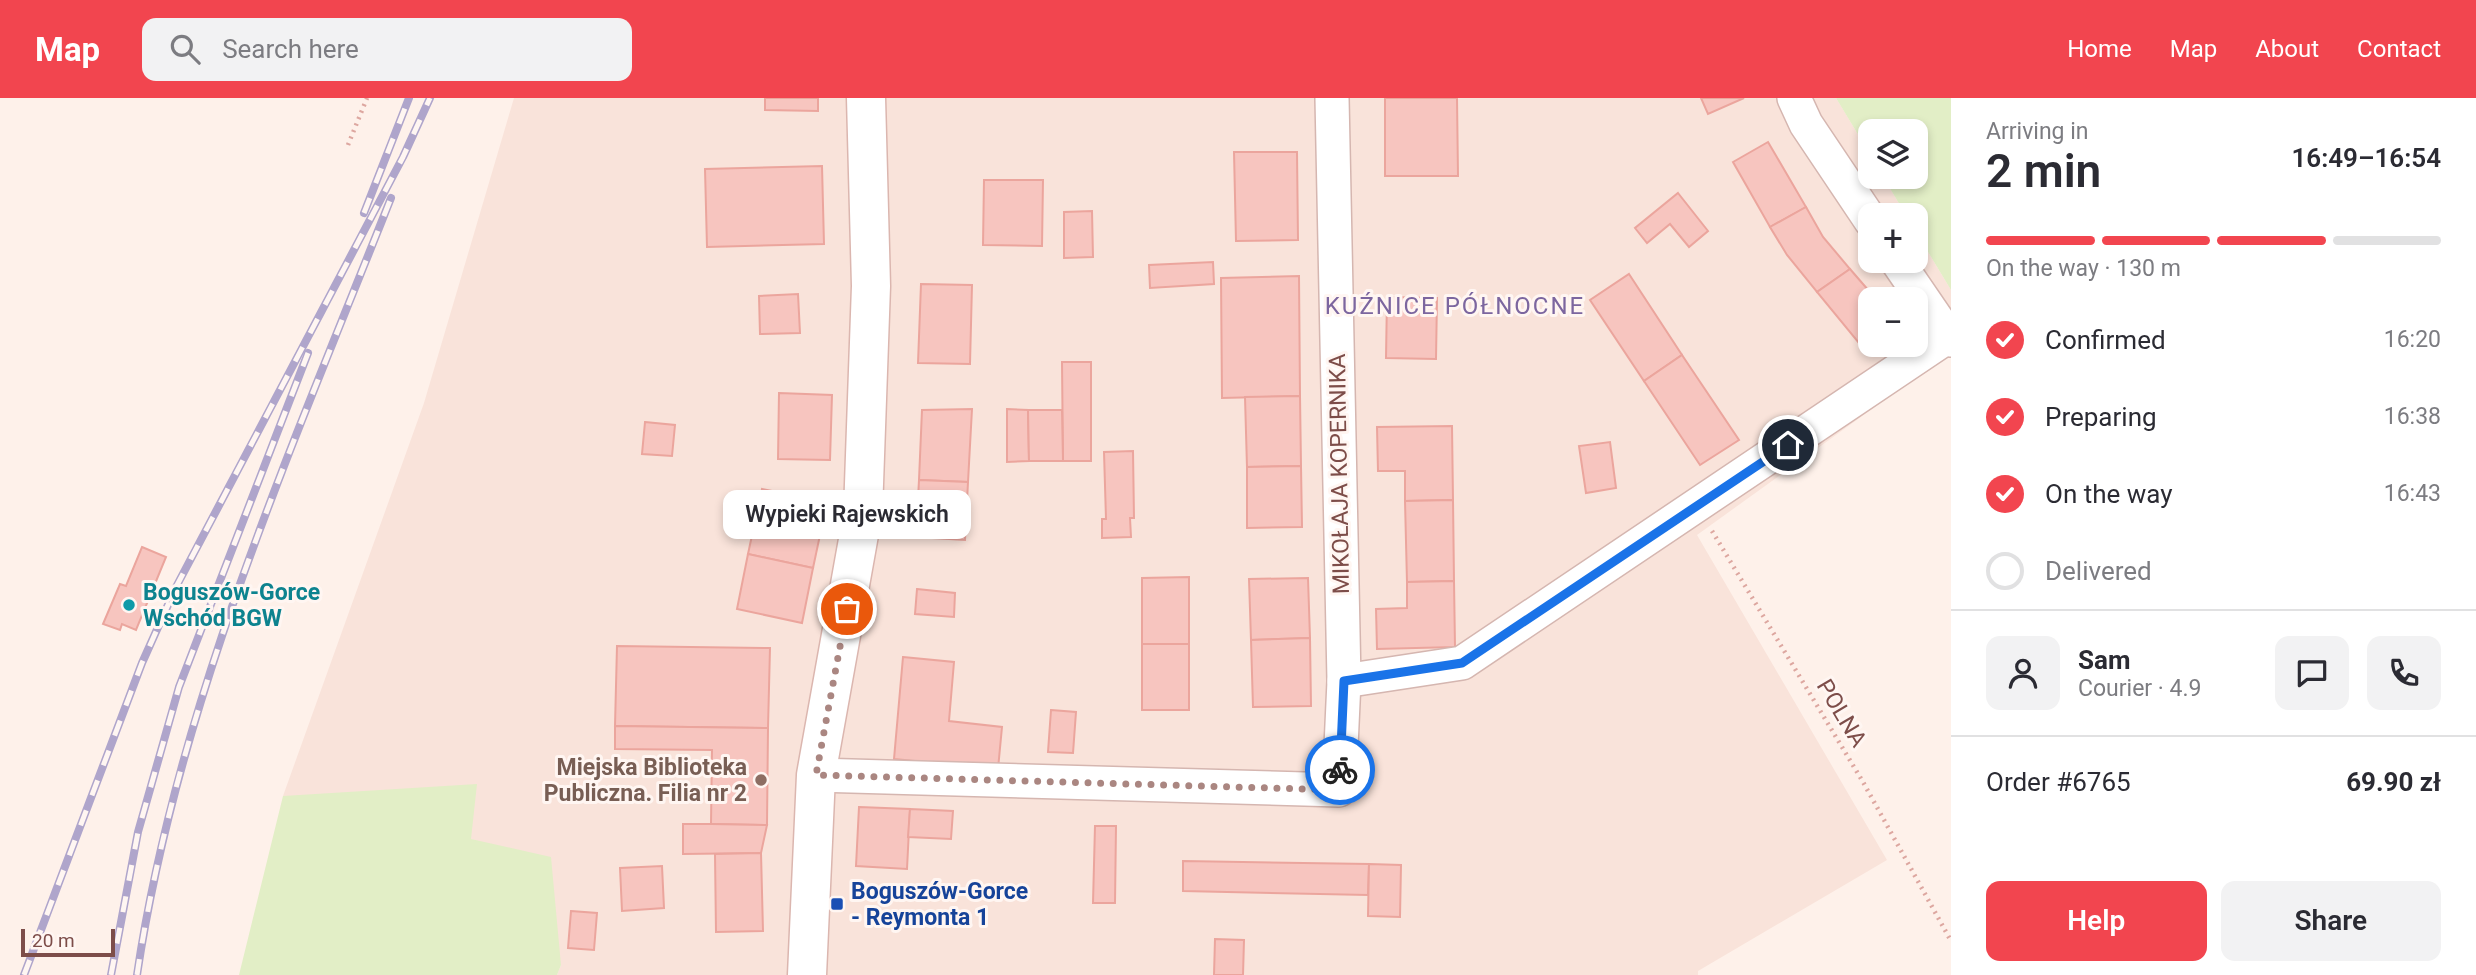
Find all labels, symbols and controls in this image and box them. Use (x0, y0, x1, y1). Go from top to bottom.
search box (142, 18, 632, 81)
text: Map (35, 30, 100, 69)
icon: search (166, 30, 204, 68)
text: Search here (222, 34, 359, 64)
text: Home (2067, 35, 2132, 63)
text: Map (2170, 35, 2217, 63)
text: About (2255, 35, 2319, 63)
text: Contact (2357, 35, 2441, 63)
text: Arriving in (1986, 118, 2089, 145)
map controls (1858, 119, 1928, 357)
button: layers (1858, 119, 1928, 189)
text: 16:49–16:54 (2291, 143, 2441, 173)
text: 2 min (1986, 144, 2101, 198)
button: + (1858, 203, 1928, 273)
text: On the way · 130 m (1986, 255, 2181, 282)
button: − (1858, 287, 1928, 357)
district label: KUŹNICE PÓŁNOCNE (1325, 292, 1585, 320)
icon: check (1986, 321, 2024, 359)
text: Confirmed (2045, 325, 2166, 355)
text: 16:20 (2384, 326, 2441, 353)
street label: MIKOŁAJA KOPERNIKA (1324, 354, 1355, 594)
icon: check (1986, 398, 2024, 436)
text: Preparing (2045, 402, 2157, 432)
text: 16:38 (2384, 403, 2441, 430)
pin (1758, 415, 1818, 475)
icon: home (1769, 426, 1807, 464)
icon: check (1986, 475, 2024, 513)
text: On the way (2045, 479, 2173, 509)
text: 16:43 (2384, 480, 2441, 507)
callout: Wypieki Rajewskich (723, 490, 971, 539)
text: Wypieki Rajewskich (745, 501, 949, 528)
text: Delivered (2045, 556, 2152, 586)
place label: Boguszów-Gorce Wschód BGW (143, 579, 320, 632)
pin (817, 579, 877, 639)
icon: bag (828, 590, 866, 628)
marker: Boguszów-Gorce Wschód BGW (121, 597, 137, 613)
button: person (1986, 636, 2060, 710)
button: chat (2275, 636, 2349, 710)
button: phone (2367, 636, 2441, 710)
text: Sam (2078, 645, 2130, 675)
street label: POLNA (1811, 674, 1872, 752)
text: Courier · 4.9 (2078, 675, 2201, 702)
courier (1305, 735, 1375, 805)
icon: bike (1321, 751, 1359, 789)
place label: Miejska Biblioteka Publiczna. Filia nr 2 (544, 754, 747, 807)
text: Order #6765 (1986, 767, 2131, 797)
text: 69.90 zł (2346, 767, 2441, 797)
marker: Miejska Biblioteka Publiczna. Filia nr 2 (753, 772, 769, 788)
place label: Boguszów-Gorce - Reymonta 1 (851, 878, 1028, 931)
button: Help (1986, 881, 2207, 961)
button: Share (2221, 881, 2441, 961)
marker: Boguszów-Gorce - Reymonta 1 (829, 896, 845, 912)
scale bar (21, 926, 116, 958)
text: 20 m (32, 929, 75, 952)

